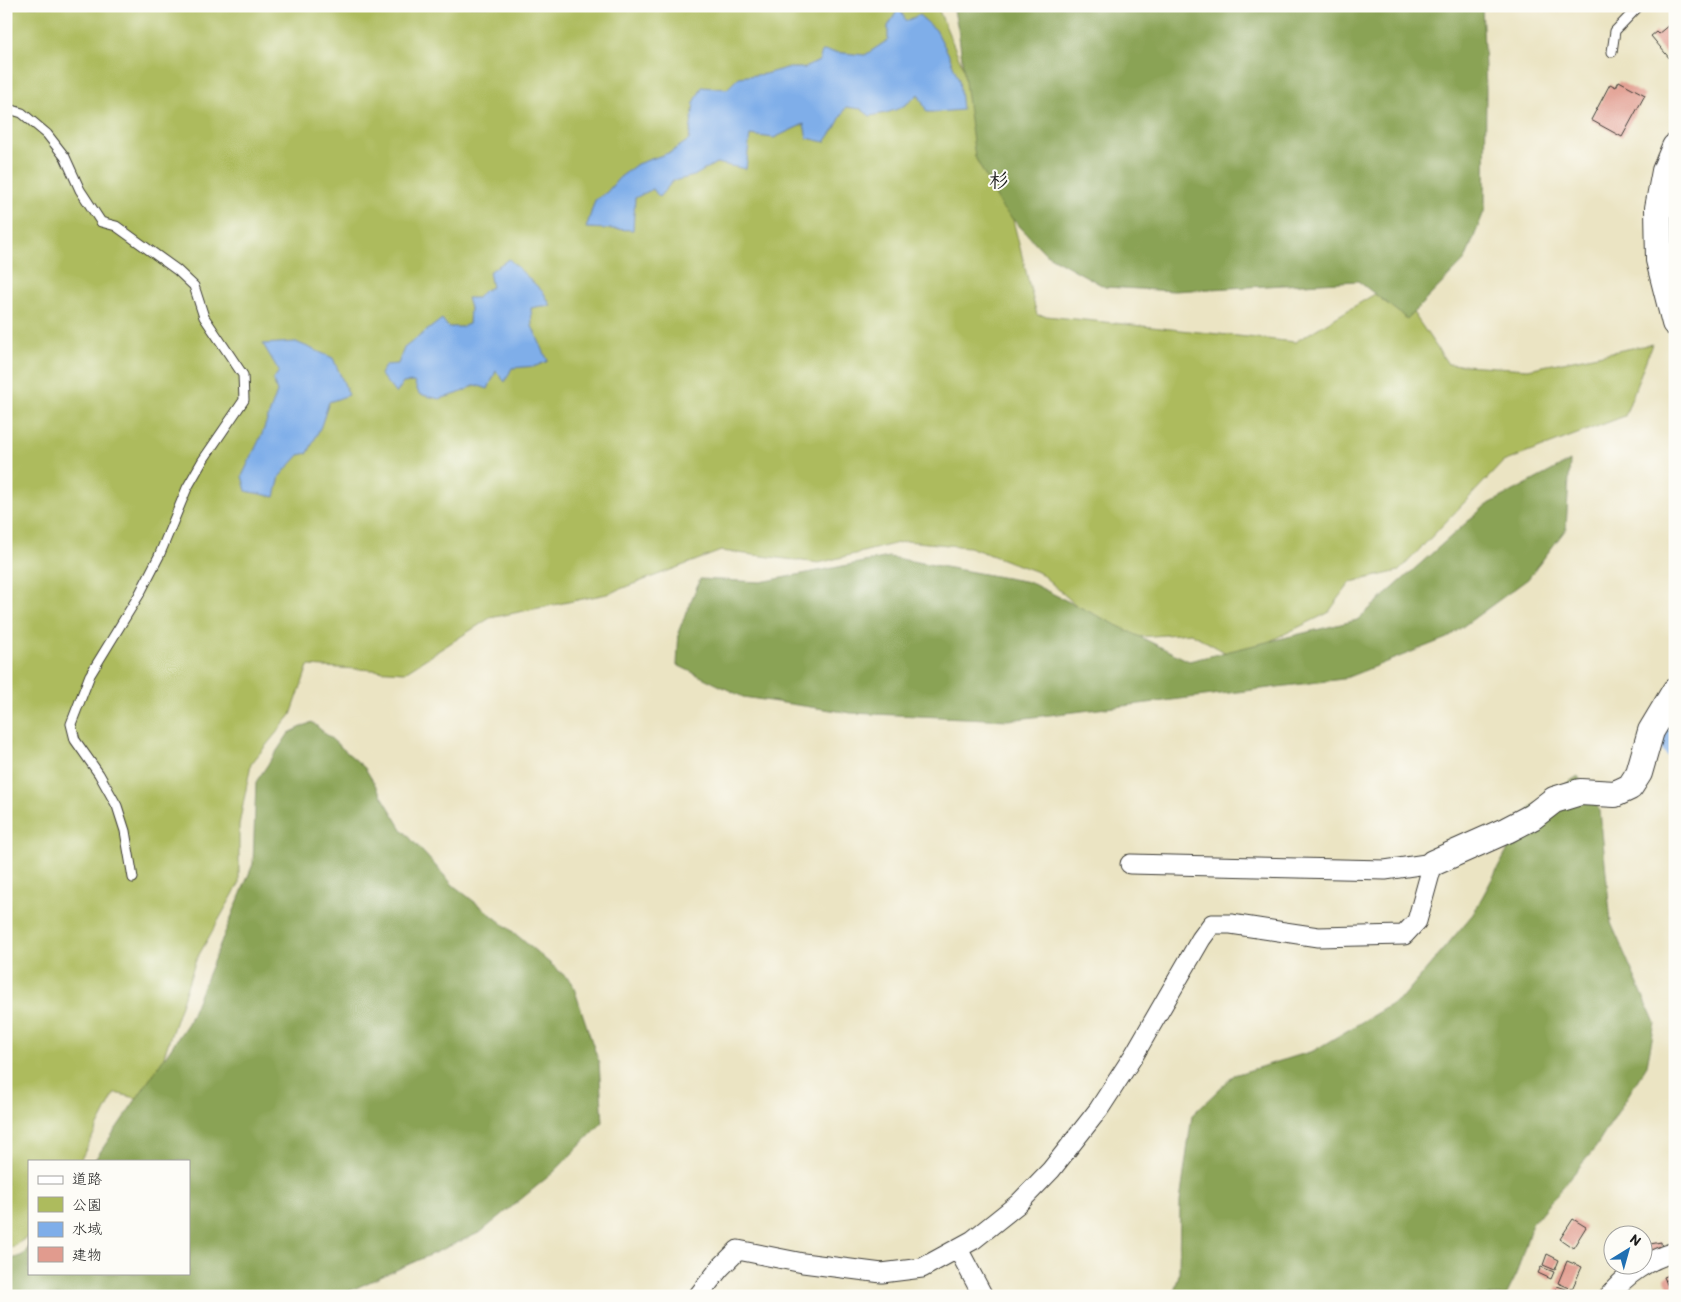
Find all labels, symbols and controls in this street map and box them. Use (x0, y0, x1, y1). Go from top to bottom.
district label: 杉 (989, 168, 1009, 192)
legend (28, 1160, 190, 1274)
text: 道路 (72, 1170, 102, 1188)
text: 公園 (72, 1196, 102, 1214)
text: 水域 (72, 1220, 102, 1238)
north arrow (1604, 1224, 1654, 1274)
text: N (1627, 1230, 1644, 1250)
text: 建物 (72, 1246, 102, 1264)

